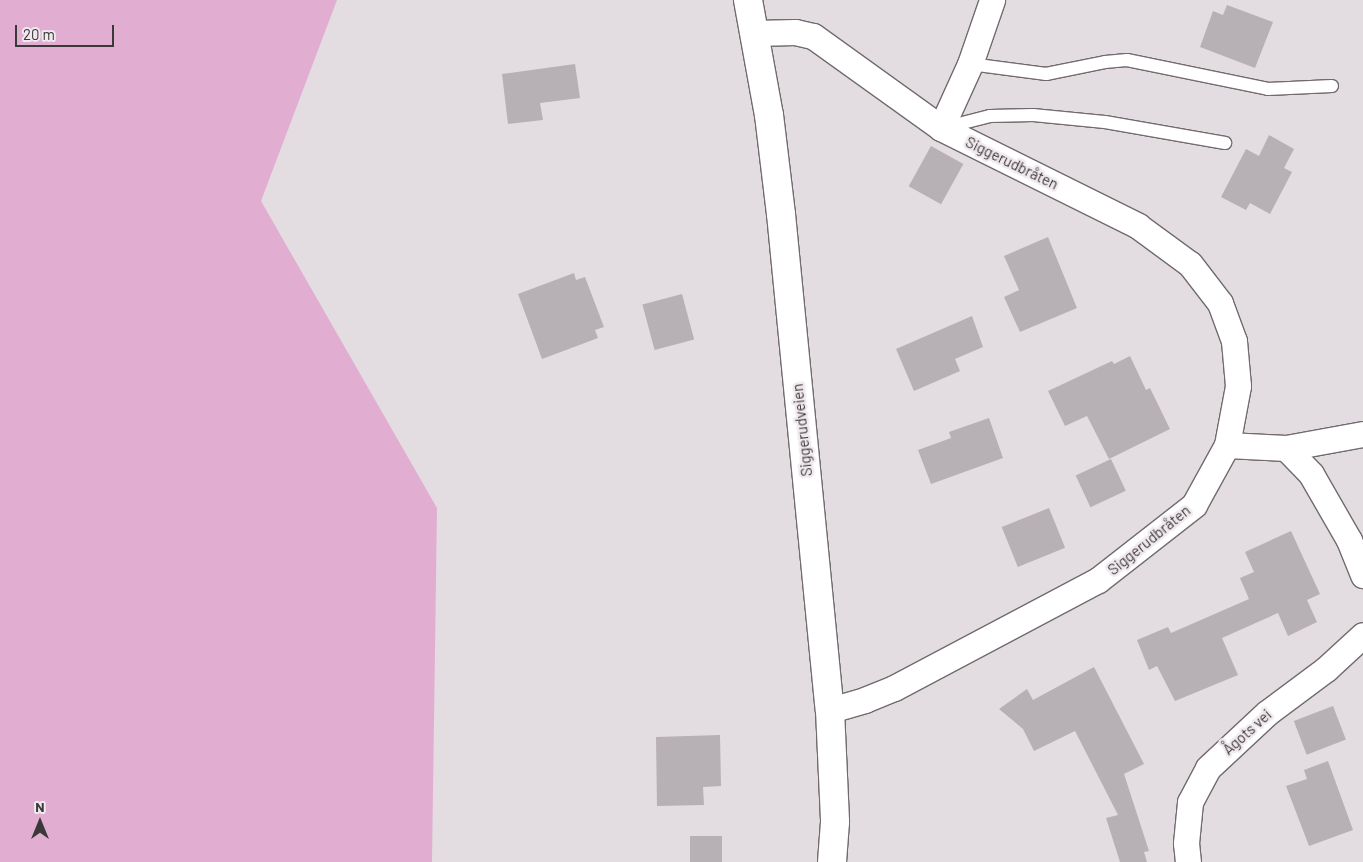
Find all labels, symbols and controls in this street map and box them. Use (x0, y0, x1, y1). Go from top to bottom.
scale bar (18, 15, 116, 47)
text: 20 m (23, 25, 55, 43)
street label: Siggerudbråten (963, 133, 1061, 193)
street label: Siggerudveien (788, 383, 816, 477)
street label: Siggerudbråten (1104, 501, 1194, 579)
street label: Ågots vei (1219, 705, 1275, 759)
north arrow (15, 797, 65, 847)
text: N (35, 798, 45, 815)

